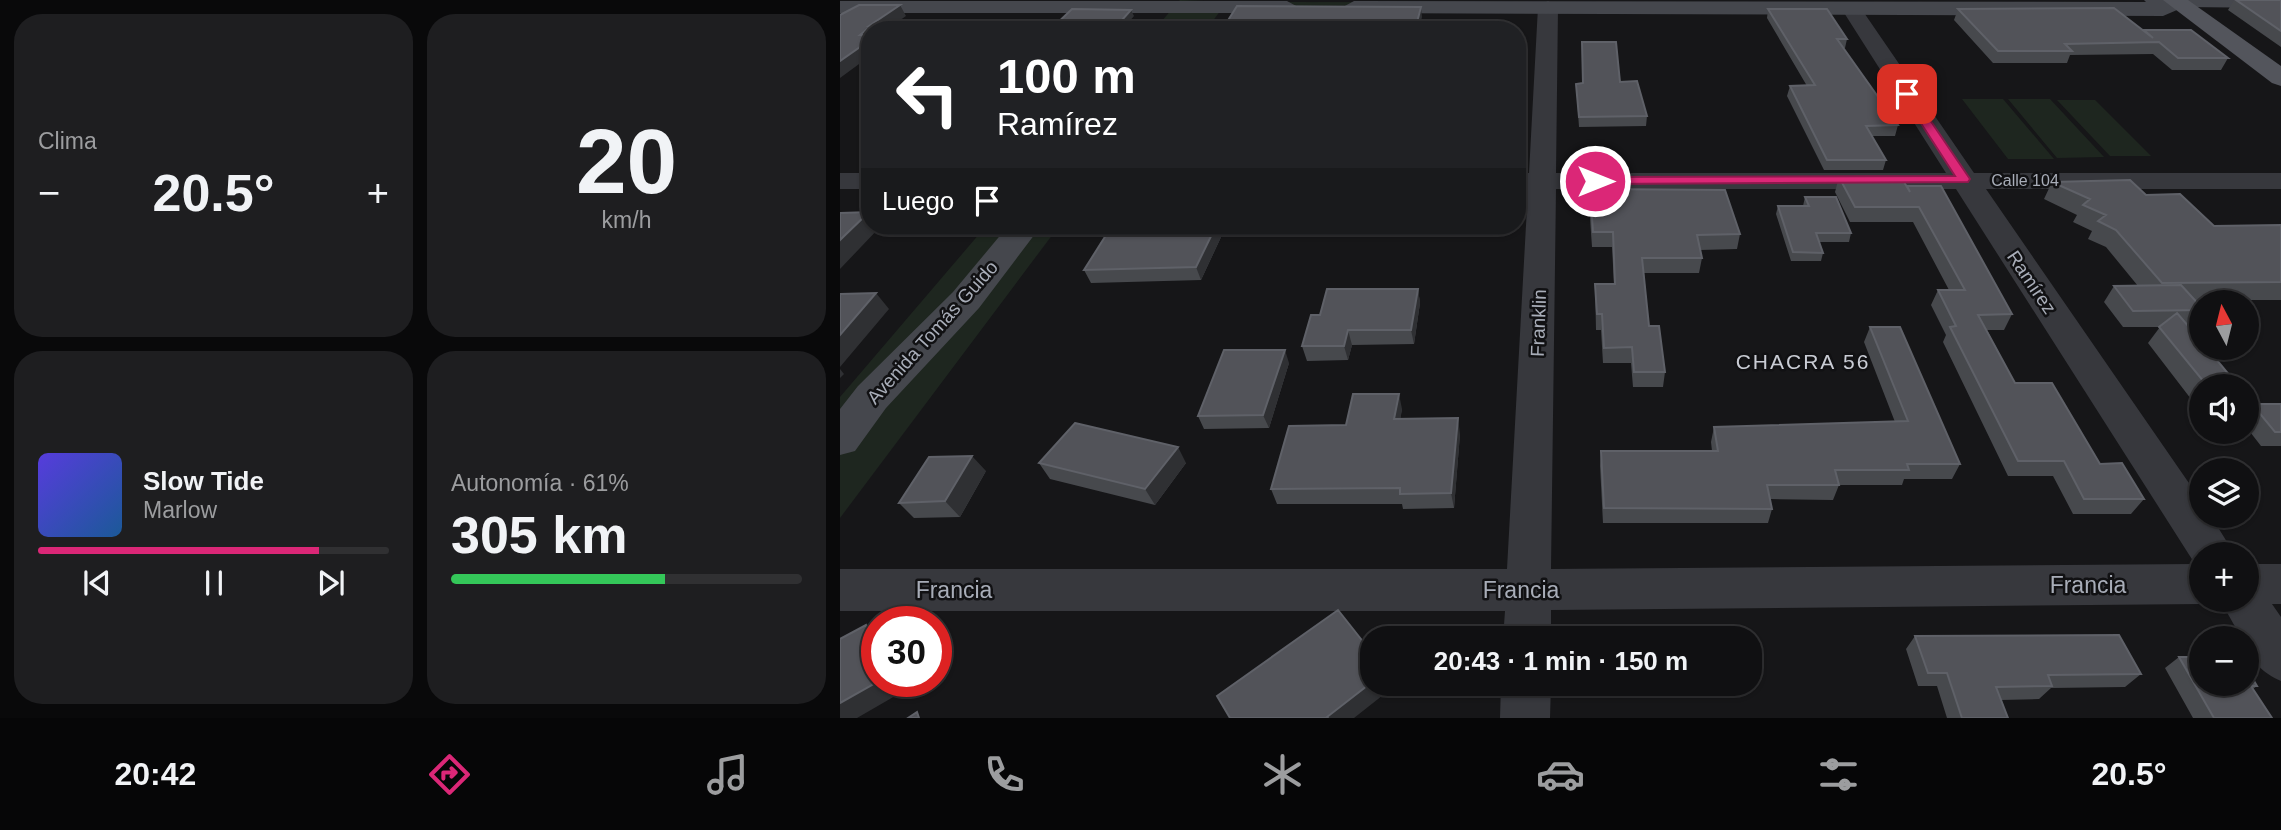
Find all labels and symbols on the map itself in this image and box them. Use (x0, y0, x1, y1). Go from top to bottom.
pin (1877, 64, 1937, 124)
position arrow (1558, 144, 1632, 218)
street label: Calle 104 (1991, 172, 2059, 189)
street label: Ramírez (2003, 247, 2060, 318)
street label: Avenida Tomás Guido (863, 256, 1002, 408)
street label: Franklin (1527, 289, 1550, 357)
north arrow (2189, 290, 2259, 360)
district label: CHACRA 56 (1736, 350, 1870, 373)
street label: Francia (2050, 572, 2127, 598)
street label: Francia (916, 577, 993, 603)
street label: Francia (1483, 577, 1560, 603)
speed limit sign: 30 (861, 606, 952, 697)

